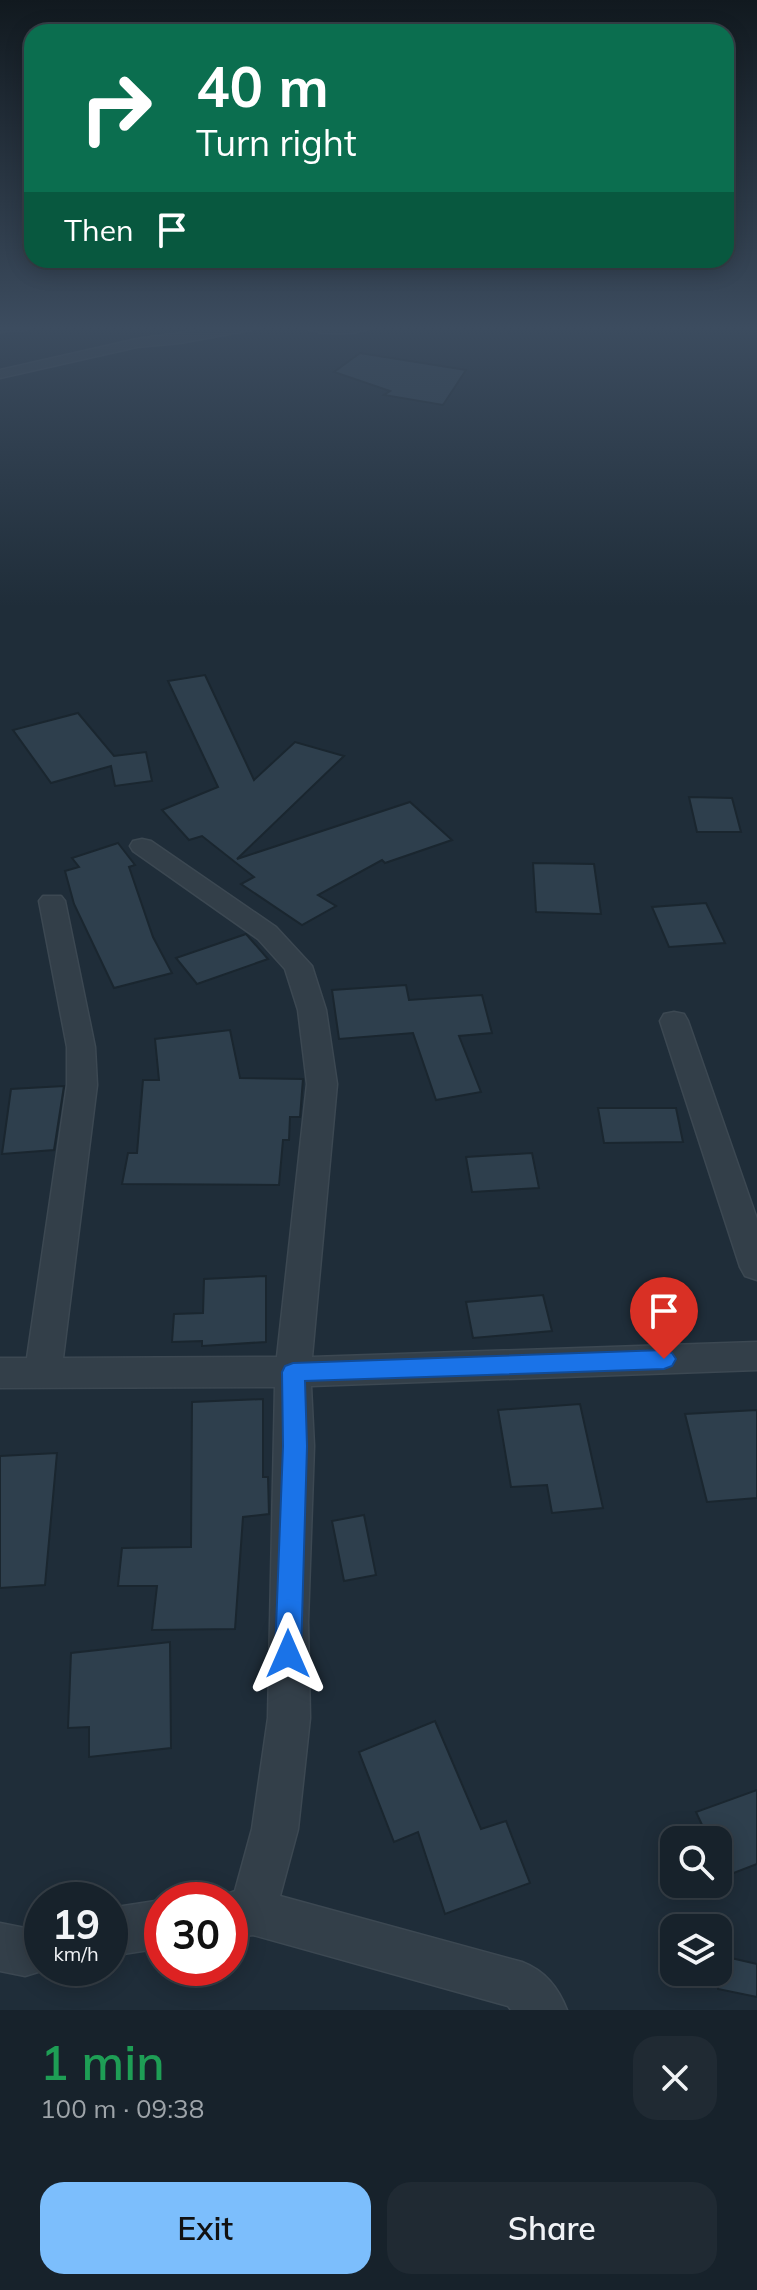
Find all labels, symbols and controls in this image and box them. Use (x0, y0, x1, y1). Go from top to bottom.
text: 40 m (196, 51, 329, 121)
icon: right (64, 56, 168, 160)
text: Turn right (196, 120, 357, 165)
icon: arrive (150, 208, 194, 252)
text: Then (64, 211, 134, 249)
pin (630, 1277, 698, 1359)
icon: arrive (642, 1289, 686, 1333)
position arrow (246, 1612, 330, 1696)
map controls (660, 1826, 732, 1986)
button: search (660, 1826, 732, 1898)
speed limit sign: 30 (144, 1882, 248, 1986)
text: 19 (52, 1899, 100, 1949)
button: layers (660, 1914, 732, 1986)
text: km/h (53, 1941, 99, 1966)
text: 1 min (40, 2032, 165, 2092)
button: close (633, 2036, 717, 2120)
text: 100 m · 09:38 (40, 2092, 204, 2125)
button: Exit (40, 2182, 371, 2274)
button: Share (387, 2182, 717, 2274)

